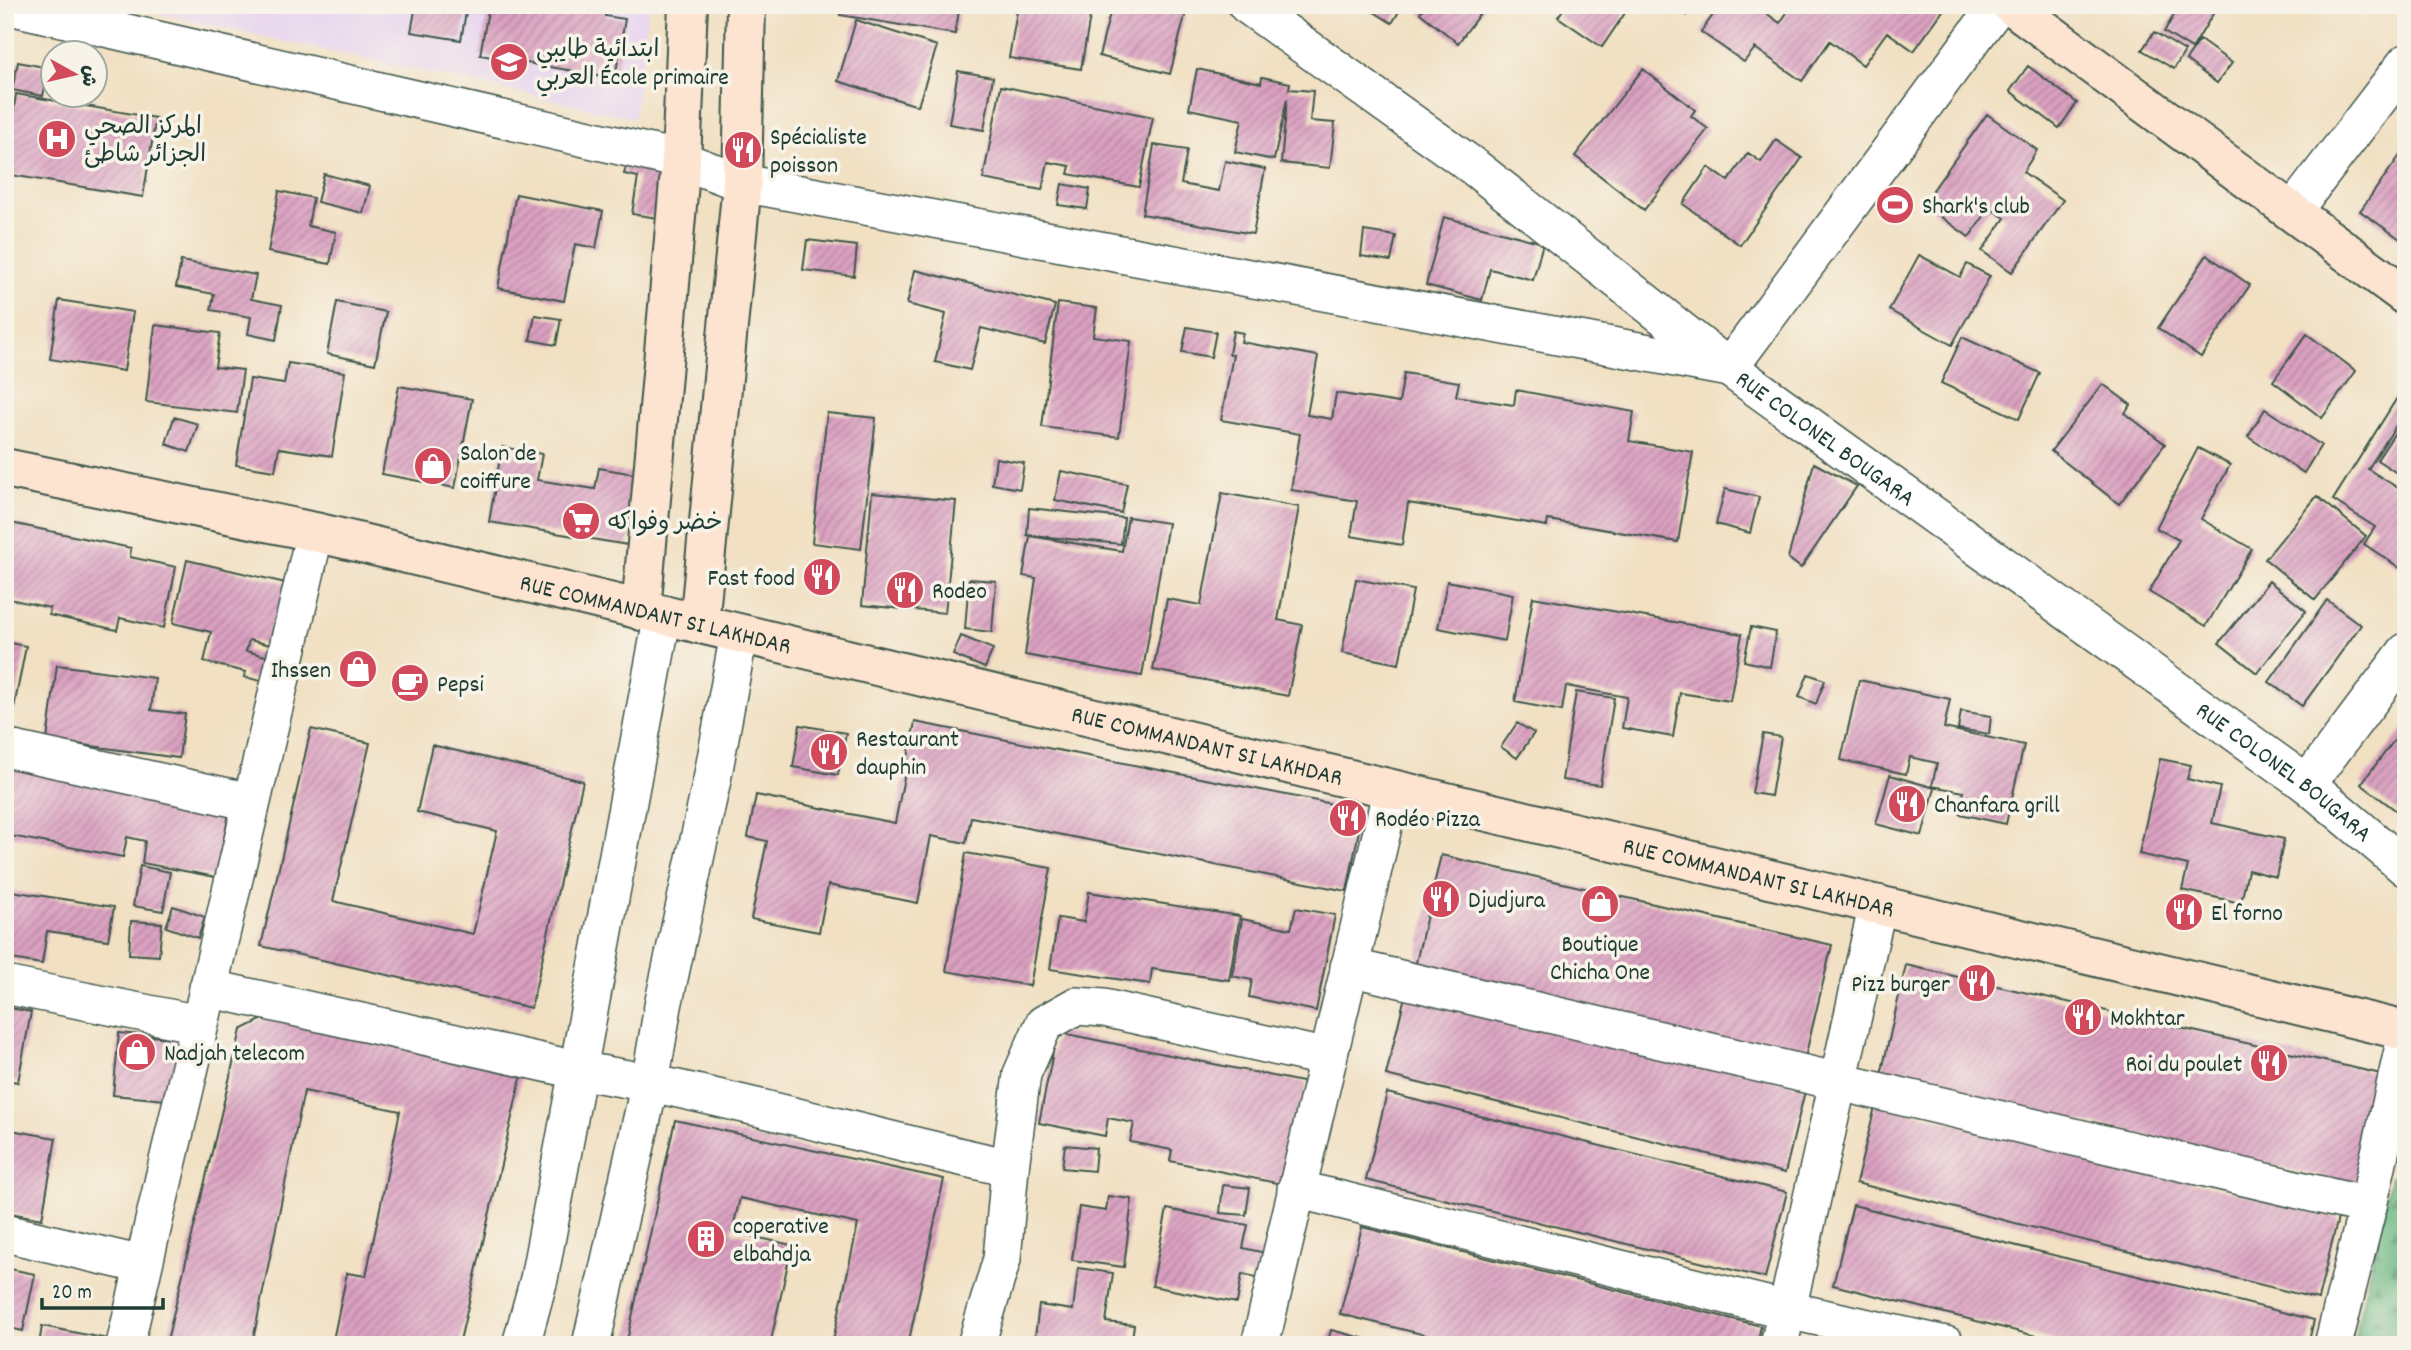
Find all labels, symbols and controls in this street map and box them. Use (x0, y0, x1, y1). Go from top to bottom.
place label: ابتدائية طايبي العربي École primaire (536, 34, 729, 97)
north arrow (38, 38, 108, 108)
school or university icon: ابتدائية طايبي العربي École primaire (488, 41, 530, 83)
text: ش (73, 64, 102, 88)
place label: المركز الصحي الجزائر شاطئ (84, 111, 206, 173)
hospital icon: المركز الصحي الجزائر شاطئ (36, 118, 78, 160)
place label: Spécialiste poisson (770, 122, 867, 184)
restaurant icon: Spécialiste poisson (722, 129, 764, 171)
sports icon: Shark's club (1874, 184, 1916, 226)
place label: Shark's club (1922, 191, 2030, 225)
street label: RUE COLONEL BOUGARA (1727, 364, 1921, 516)
place label: Salon de coiffure (460, 438, 537, 500)
shop icon: Salon de coiffure (412, 445, 454, 487)
supermarket icon: خضر وفواكه (560, 500, 602, 542)
place label: خضر وفواكه (608, 507, 722, 541)
restaurant icon: Fast food (801, 556, 843, 598)
place label: Fast food (708, 563, 795, 597)
street label: RUE COMMANDANT SI LAKHDAR (516, 567, 794, 665)
restaurant icon: Rodeo (884, 569, 926, 611)
place label: Rodeo (932, 576, 987, 610)
shop icon: Ihssen (337, 648, 379, 690)
place label: Ihssen (271, 655, 331, 689)
cafe icon: Pepsi (389, 662, 431, 704)
place label: Pepsi (437, 669, 484, 703)
street label: RUE COLONEL BOUGARA (2188, 695, 2378, 852)
street label: RUE COMMANDANT SI LAKHDAR (1068, 699, 1346, 797)
place label: Restaurant dauphin (856, 724, 959, 786)
restaurant icon: Restaurant dauphin (808, 731, 850, 773)
restaurant icon: Chanfara grill (1886, 783, 1928, 825)
place label: Chanfara grill (1934, 790, 2060, 824)
restaurant icon: Rodéo Pizza (1327, 797, 1369, 839)
place label: Rodéo Pizza (1375, 804, 1481, 838)
street label: RUE COMMANDANT SI LAKHDAR (1619, 831, 1897, 928)
restaurant icon: Djudjura (1420, 878, 1462, 920)
shop icon: Boutique Chicha One (1579, 883, 1621, 925)
place label: Djudjura (1468, 885, 1546, 919)
restaurant icon: El forno (2163, 891, 2205, 933)
place label: El forno (2211, 898, 2283, 932)
place label: Boutique Chicha One (1550, 929, 1650, 991)
restaurant icon: Pizz burger (1956, 962, 1998, 1004)
place label: Pizz burger (1851, 969, 1950, 1003)
restaurant icon: Mokhtar (2062, 996, 2104, 1038)
place label: Mokhtar (2110, 1003, 2185, 1037)
shop icon: Nadjah telecom (116, 1031, 158, 1073)
place label: Nadjah telecom (164, 1038, 305, 1072)
restaurant icon: Roi du poulet (2248, 1042, 2290, 1084)
place label: Roi du poulet (2125, 1049, 2242, 1083)
place label: coperative elbahdja (733, 1211, 829, 1273)
building icon: coperative elbahdja (685, 1218, 727, 1260)
scale bar (42, 1266, 163, 1310)
text: 20 m (52, 1279, 92, 1309)

